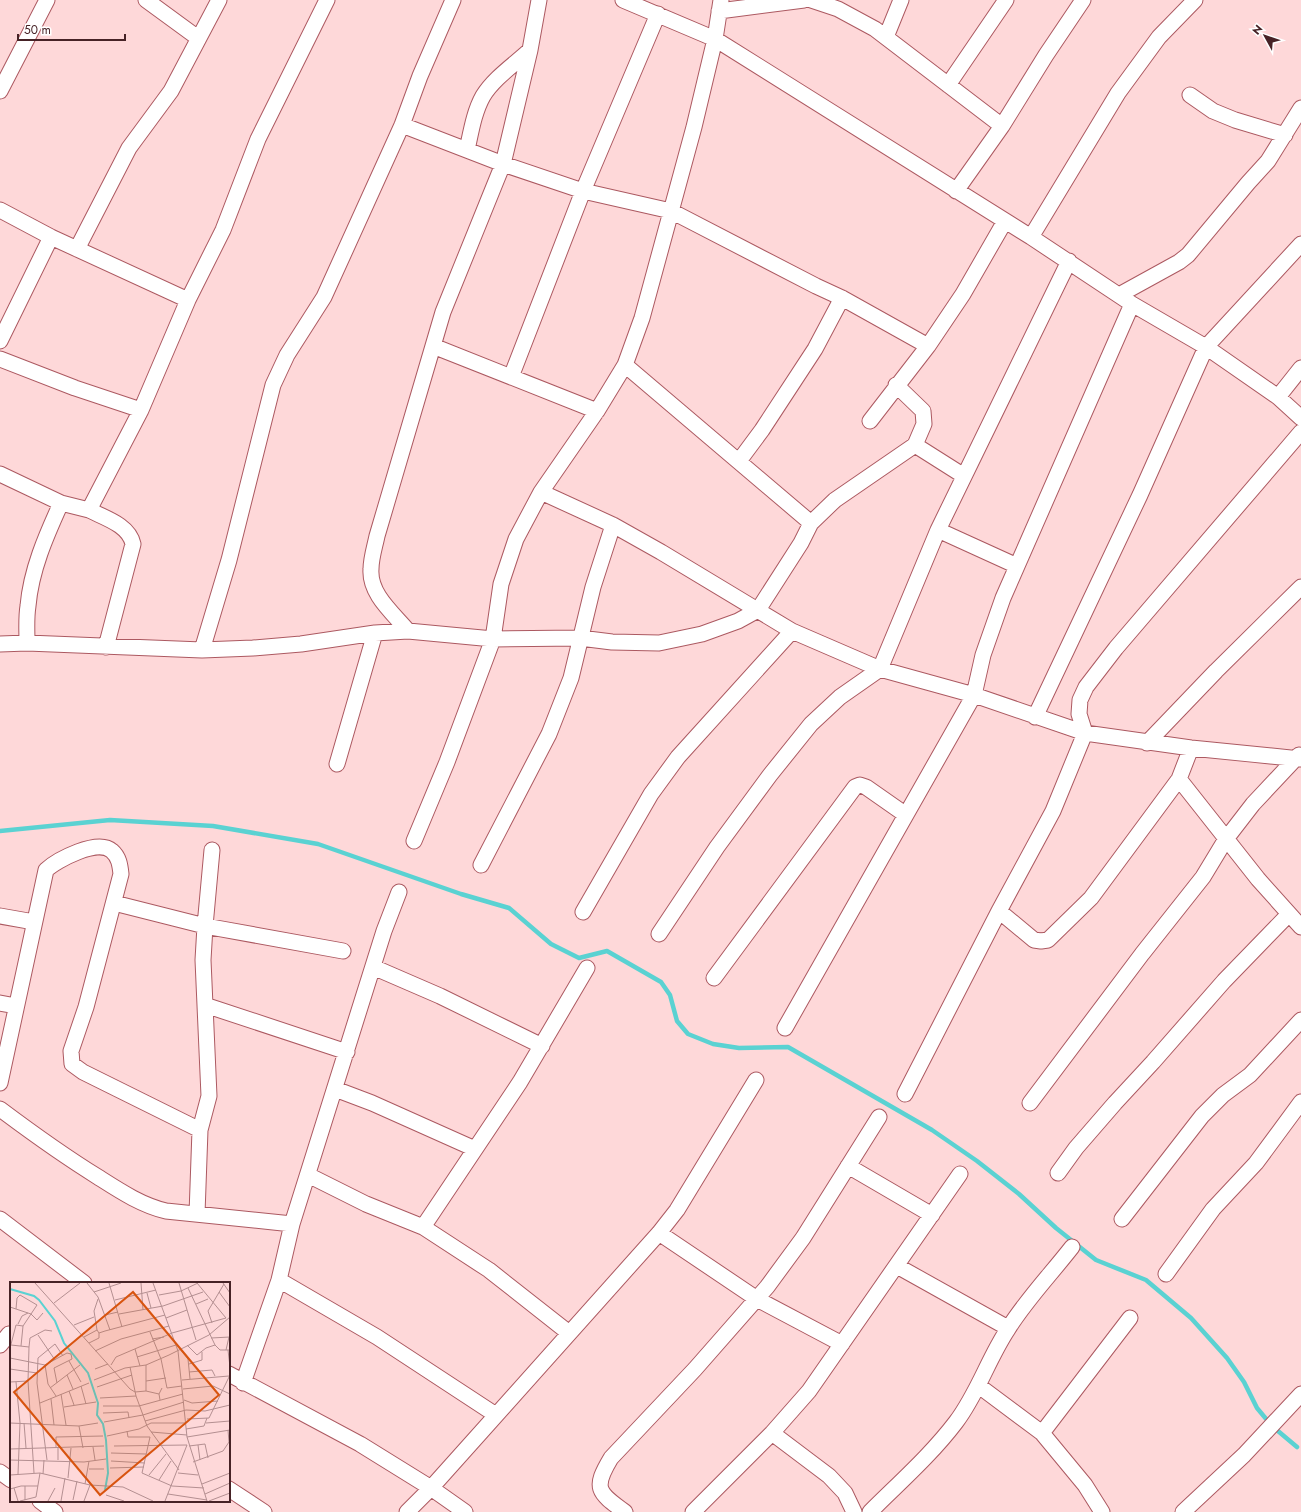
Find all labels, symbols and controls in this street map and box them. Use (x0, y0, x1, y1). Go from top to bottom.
scale bar (18, 16, 125, 42)
north arrow (1245, 16, 1285, 56)
text: 50 m (24, 21, 51, 39)
text: N (1248, 21, 1266, 38)
inset map (10, 1282, 230, 1502)

